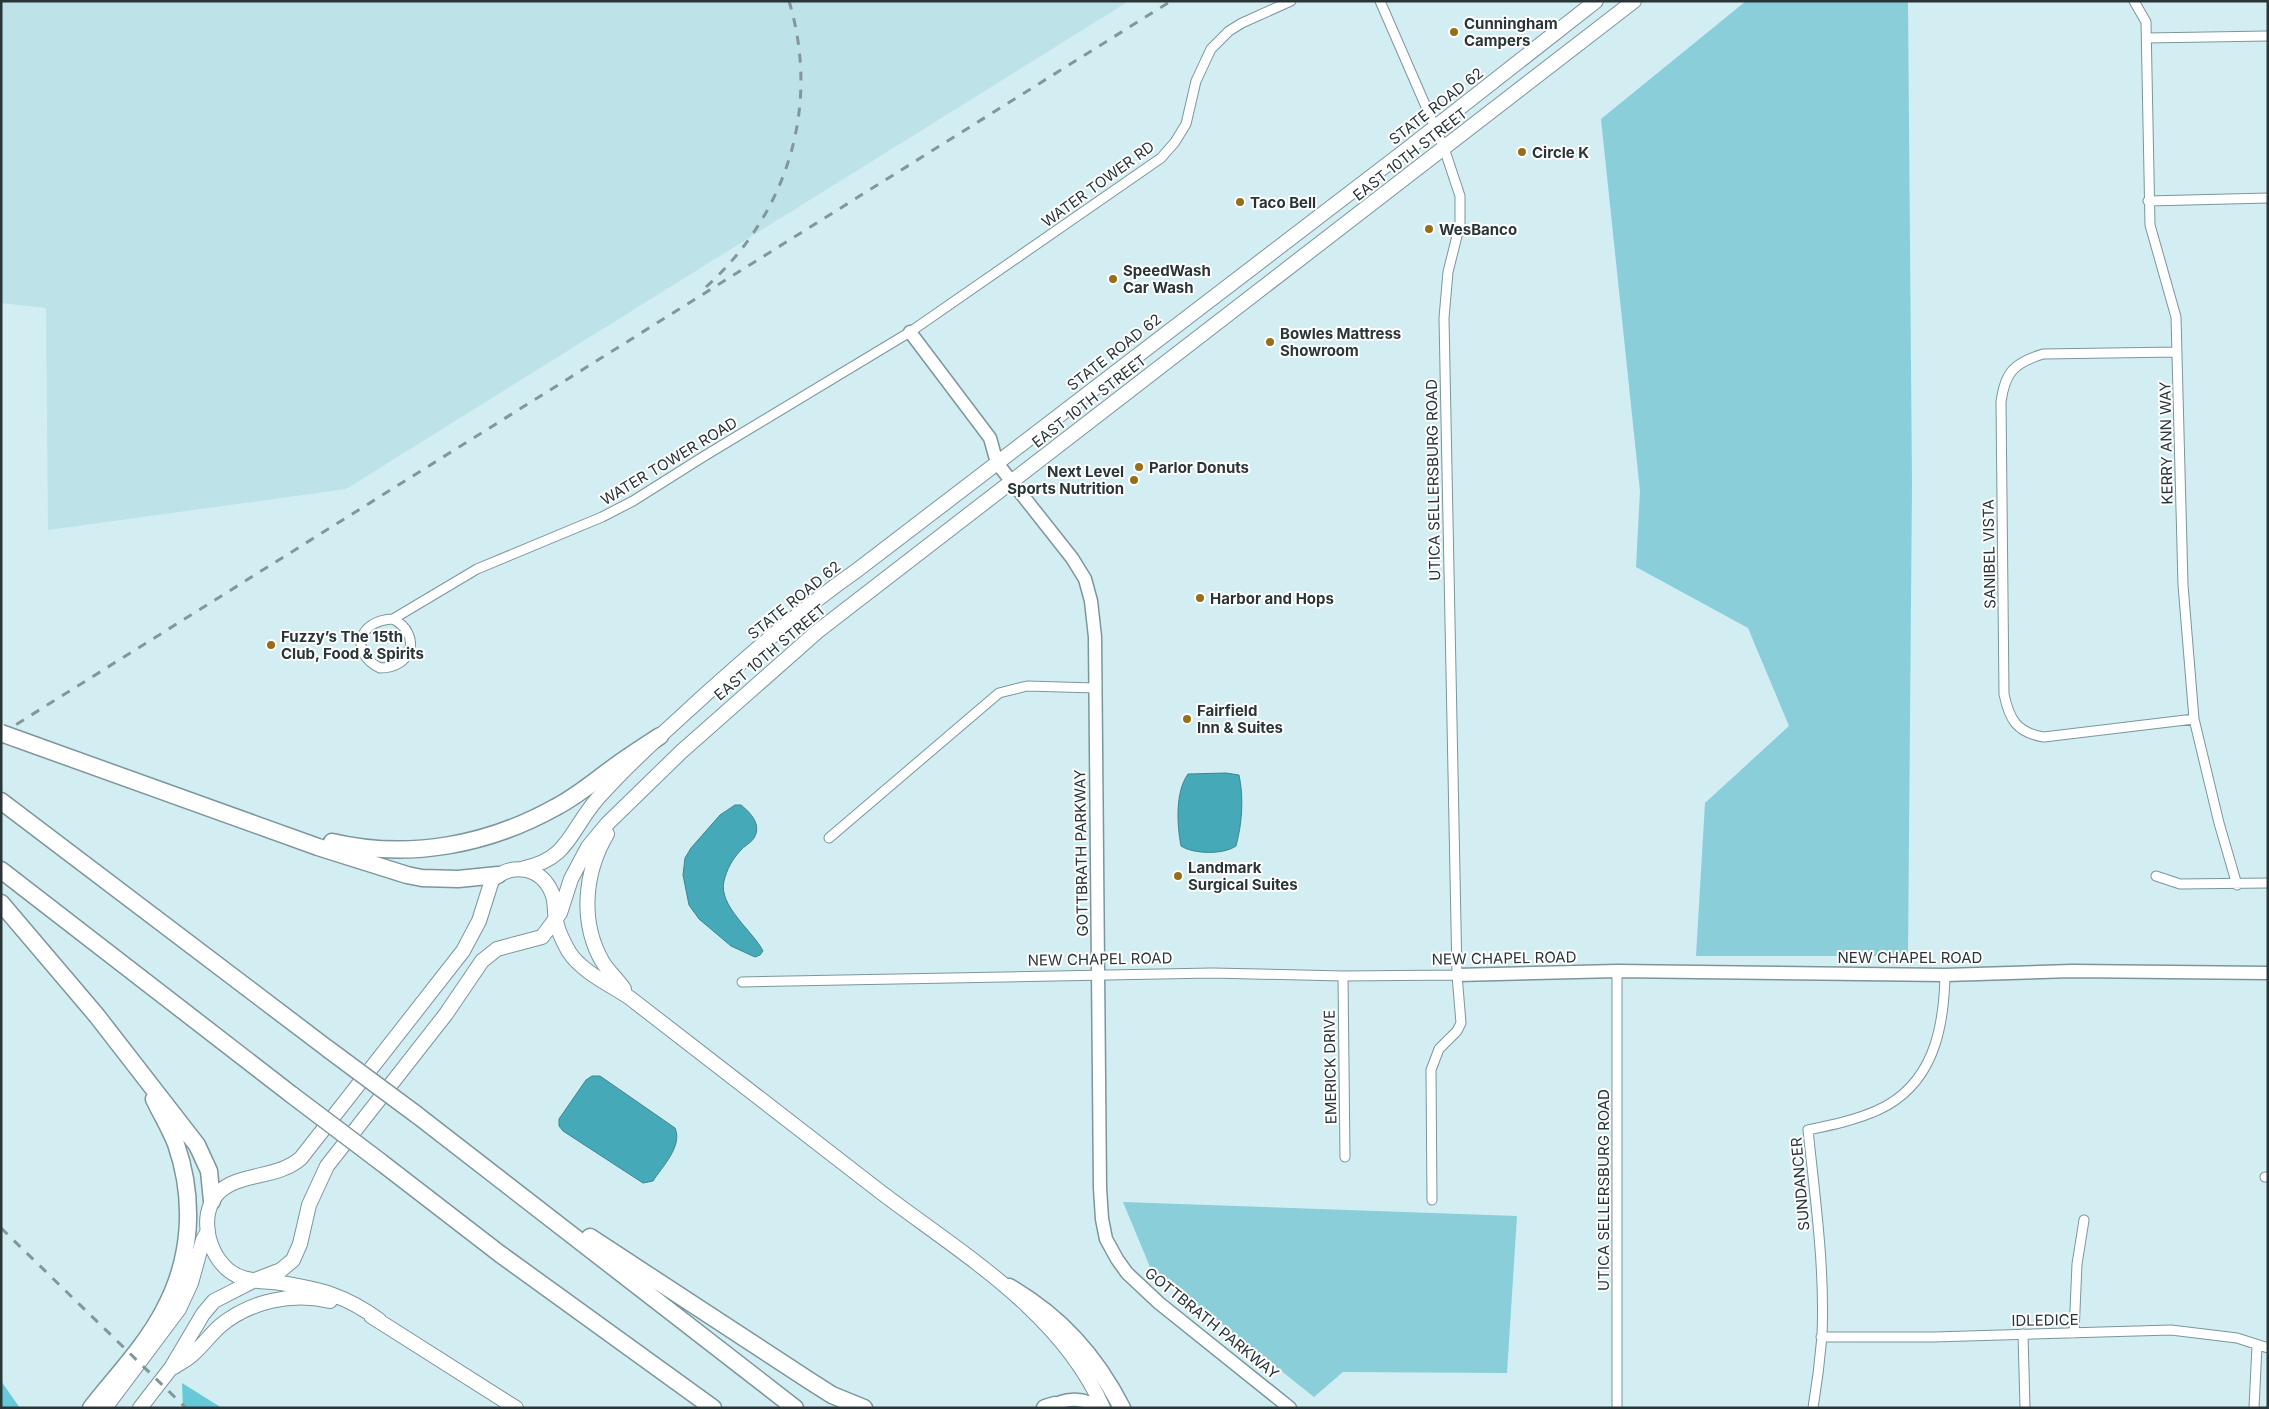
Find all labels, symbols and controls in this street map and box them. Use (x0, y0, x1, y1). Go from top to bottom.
place label: Cunningham Campers (1464, 14, 1558, 50)
marker: Cunningham Campers (1448, 26, 1460, 38)
street label: STATE ROAD 62 (1385, 63, 1487, 149)
street label: EAST 10TH STREET (1349, 103, 1471, 205)
street label: WATER TOWER RD (1038, 137, 1158, 231)
place label: Circle K (1532, 143, 1589, 162)
marker: Circle K (1516, 146, 1528, 158)
place label: Taco Bell (1250, 193, 1316, 212)
marker: Taco Bell (1234, 196, 1246, 208)
place label: WesBanco (1439, 220, 1517, 239)
marker: WesBanco (1423, 223, 1435, 235)
place label: SpeedWash Car Wash (1123, 261, 1211, 297)
marker: SpeedWash Car Wash (1107, 273, 1119, 285)
street label: STATE ROAD 62 (1063, 309, 1165, 395)
place label: Bowles Mattress Showroom (1280, 324, 1401, 360)
marker: Bowles Mattress Showroom (1264, 336, 1276, 348)
street label: EAST 10TH STREET (1028, 350, 1150, 452)
street label: UTICA SELLERSBURG ROAD (1422, 379, 1444, 581)
street label: KERRY ANN WAY (2155, 381, 2177, 505)
street label: WATER TOWER ROAD (597, 413, 741, 509)
place label: Parlor Donuts (1149, 458, 1249, 477)
marker: Parlor Donuts (1133, 461, 1145, 473)
place label: Next Level Sports Nutrition (1007, 462, 1124, 498)
marker: Next Level Sports Nutrition (1128, 474, 1140, 486)
street label: SANIBEL VISTA (1979, 499, 1999, 609)
street label: STATE ROAD 62 (744, 557, 844, 643)
place label: Harbor and Hops (1210, 589, 1334, 608)
marker: Harbor and Hops (1194, 592, 1206, 604)
street label: EAST 10TH STREET (710, 600, 830, 704)
place label: Fuzzy’s The 15th Club, Food & Spirits (281, 627, 424, 663)
marker: Fuzzy’s The 15th Club, Food & Spirits (265, 639, 277, 651)
place label: Fairfield Inn & Suites (1197, 701, 1283, 737)
marker: Fairfield Inn & Suites (1181, 713, 1193, 725)
street label: GOTTBRATH PARKWAY (1070, 769, 1092, 937)
place label: Landmark Surgical Suites (1188, 858, 1298, 894)
marker: Landmark Surgical Suites (1172, 870, 1184, 882)
street label: NEW CHAPEL ROAD (1431, 947, 1577, 969)
street label: NEW CHAPEL ROAD (1027, 948, 1173, 970)
street label: NEW CHAPEL ROAD (1838, 948, 1982, 967)
street label: EMERICK DRIVE (1320, 1010, 1340, 1124)
street label: UTICA SELLERSBURG ROAD (1594, 1089, 1613, 1291)
street label: SUNDANCER (1786, 1136, 1814, 1231)
street label: GOTTBRATH PARKWAY (1141, 1263, 1283, 1383)
street label: IDLEDICE (2011, 1310, 2079, 1330)

